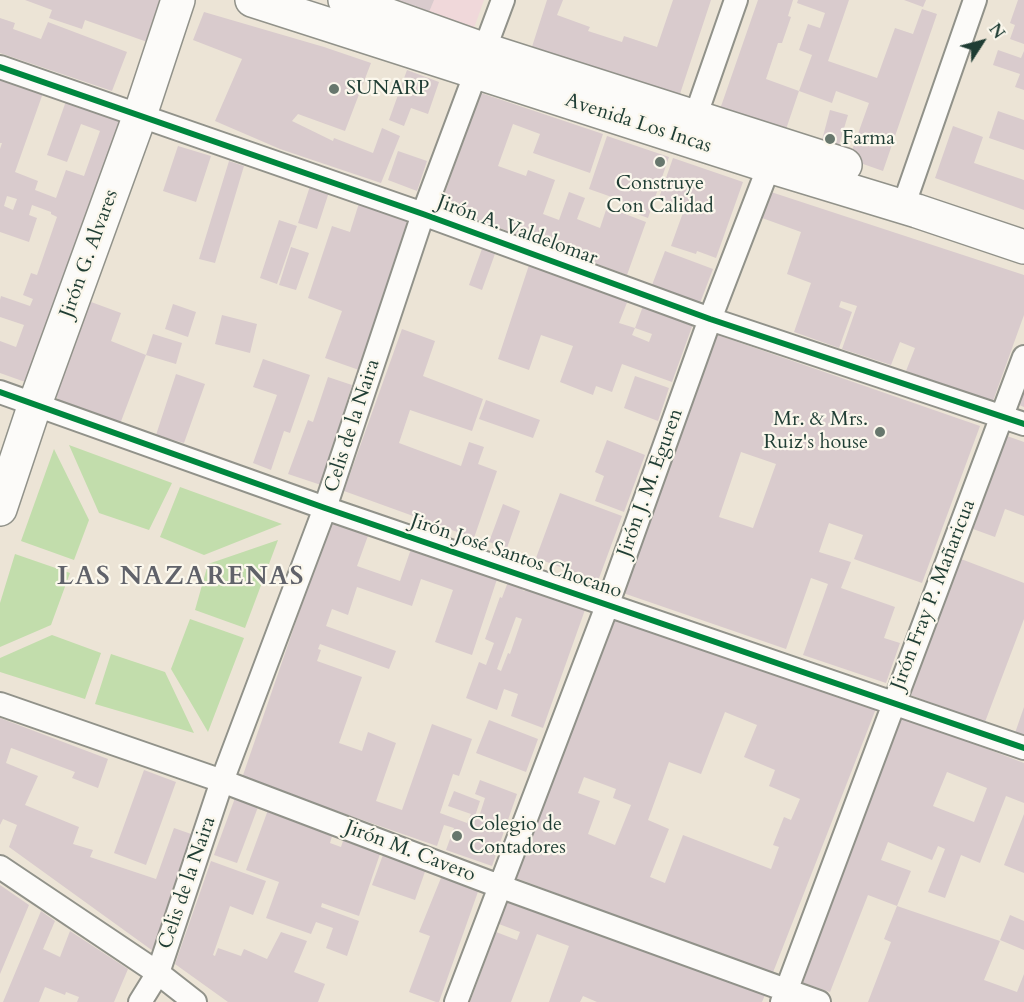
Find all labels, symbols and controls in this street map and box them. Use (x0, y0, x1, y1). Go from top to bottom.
north arrow (952, 12, 1012, 72)
text: N (984, 19, 1010, 43)
place label: SUNARP (346, 77, 429, 101)
marker: SUNARP (327, 82, 341, 96)
street label: Avenida Los Incas (562, 89, 714, 159)
place label: Farma (842, 127, 895, 151)
marker: Farma (823, 132, 837, 146)
marker: Construye Con Calidad (653, 155, 667, 169)
place label: Construye Con Calidad (606, 172, 714, 219)
street label: Jirón G. Alvares (56, 187, 124, 321)
street label: Jirón A. Valdelomar (434, 191, 600, 271)
street label: Celis de la Naira (320, 356, 386, 496)
street label: Jirón J. M. Eguren (613, 406, 689, 560)
place label: Mr. & Mrs. Ruiz's house (763, 408, 868, 455)
marker: Mr. & Mrs. Ruiz's house (873, 425, 887, 439)
street label: Jirón Fray P. Mañaricua (887, 496, 981, 694)
street label: Jirón José Santos Chocano (407, 509, 625, 605)
district label: LAS NAZARENAS (57, 562, 305, 594)
place label: Colegio de Contadores (469, 813, 566, 860)
street label: Celis de la Naira (154, 814, 222, 952)
street label: Jirón M. Cavero (341, 816, 479, 888)
marker: Colegio de Contadores (450, 829, 464, 843)

